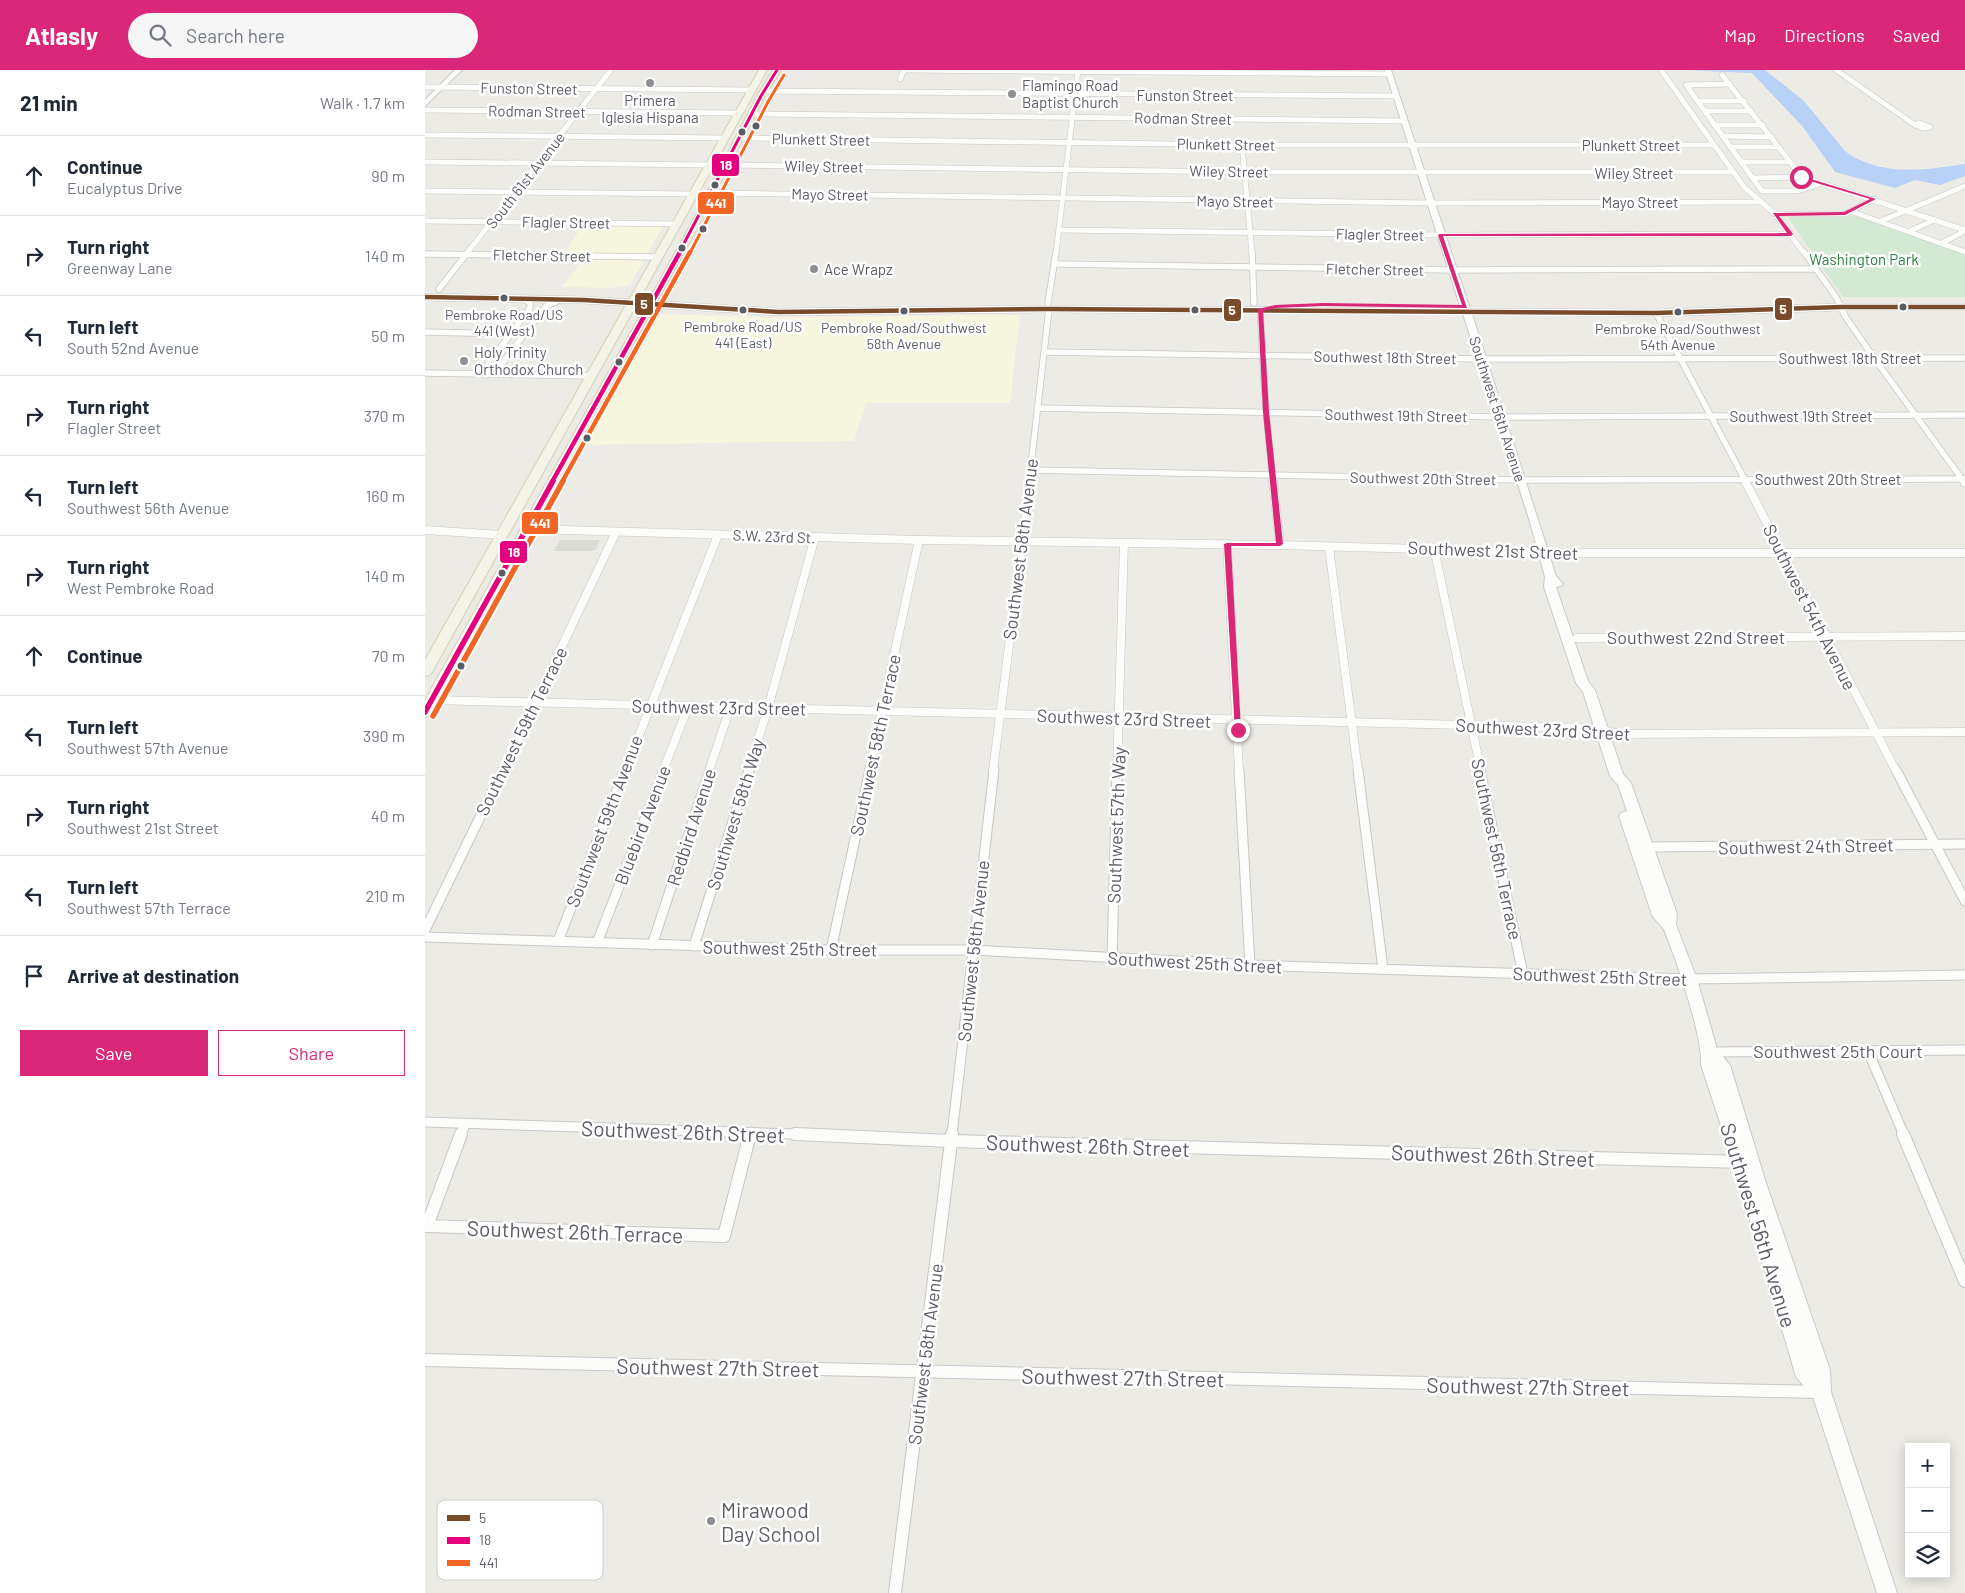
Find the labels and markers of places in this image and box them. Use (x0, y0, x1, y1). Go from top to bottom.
place label: Flamingo Road Baptist Church (1022, 76, 1119, 111)
marker: Primera Iglesia Hispana (644, 77, 656, 89)
marker: Flamingo Road Baptist Church (1006, 88, 1018, 100)
place label: Primera Iglesia Hispana (601, 91, 699, 126)
unlabelled marker (751, 121, 761, 131)
unlabelled marker (737, 127, 747, 137)
unlabelled marker (710, 180, 720, 190)
unlabelled marker (698, 224, 708, 234)
unlabelled marker (677, 243, 687, 253)
place label: Ace Wrapz (824, 260, 893, 278)
marker: Ace Wrapz (808, 263, 820, 275)
marker: Pembroke Road/US 441 (West) (499, 293, 509, 303)
unlabelled marker (1898, 302, 1908, 312)
marker: Pembroke Road/US 441 (East) (738, 305, 748, 315)
unlabelled marker (1190, 305, 1200, 315)
place label: Pembroke Road/US 441 (West) (445, 306, 563, 339)
marker: Pembroke Road/Southwest 58th Avenue (899, 306, 909, 316)
marker: Pembroke Road/Southwest 54th Avenue (1673, 307, 1683, 317)
place label: Pembroke Road/US 441 (East) (684, 318, 802, 351)
place label: Pembroke Road/Southwest 58th Avenue (821, 319, 987, 352)
place label: Pembroke Road/Southwest 54th Avenue (1595, 320, 1761, 353)
place label: Holy Trinity Orthodox Church (474, 343, 583, 378)
marker: Holy Trinity Orthodox Church (458, 355, 470, 367)
unlabelled marker (614, 357, 624, 367)
unlabelled marker (582, 433, 592, 443)
unlabelled marker (497, 568, 507, 578)
unlabelled marker (456, 661, 466, 671)
place label: Mirawood Day School (721, 1497, 820, 1546)
marker: Mirawood Day School (705, 1515, 717, 1527)

